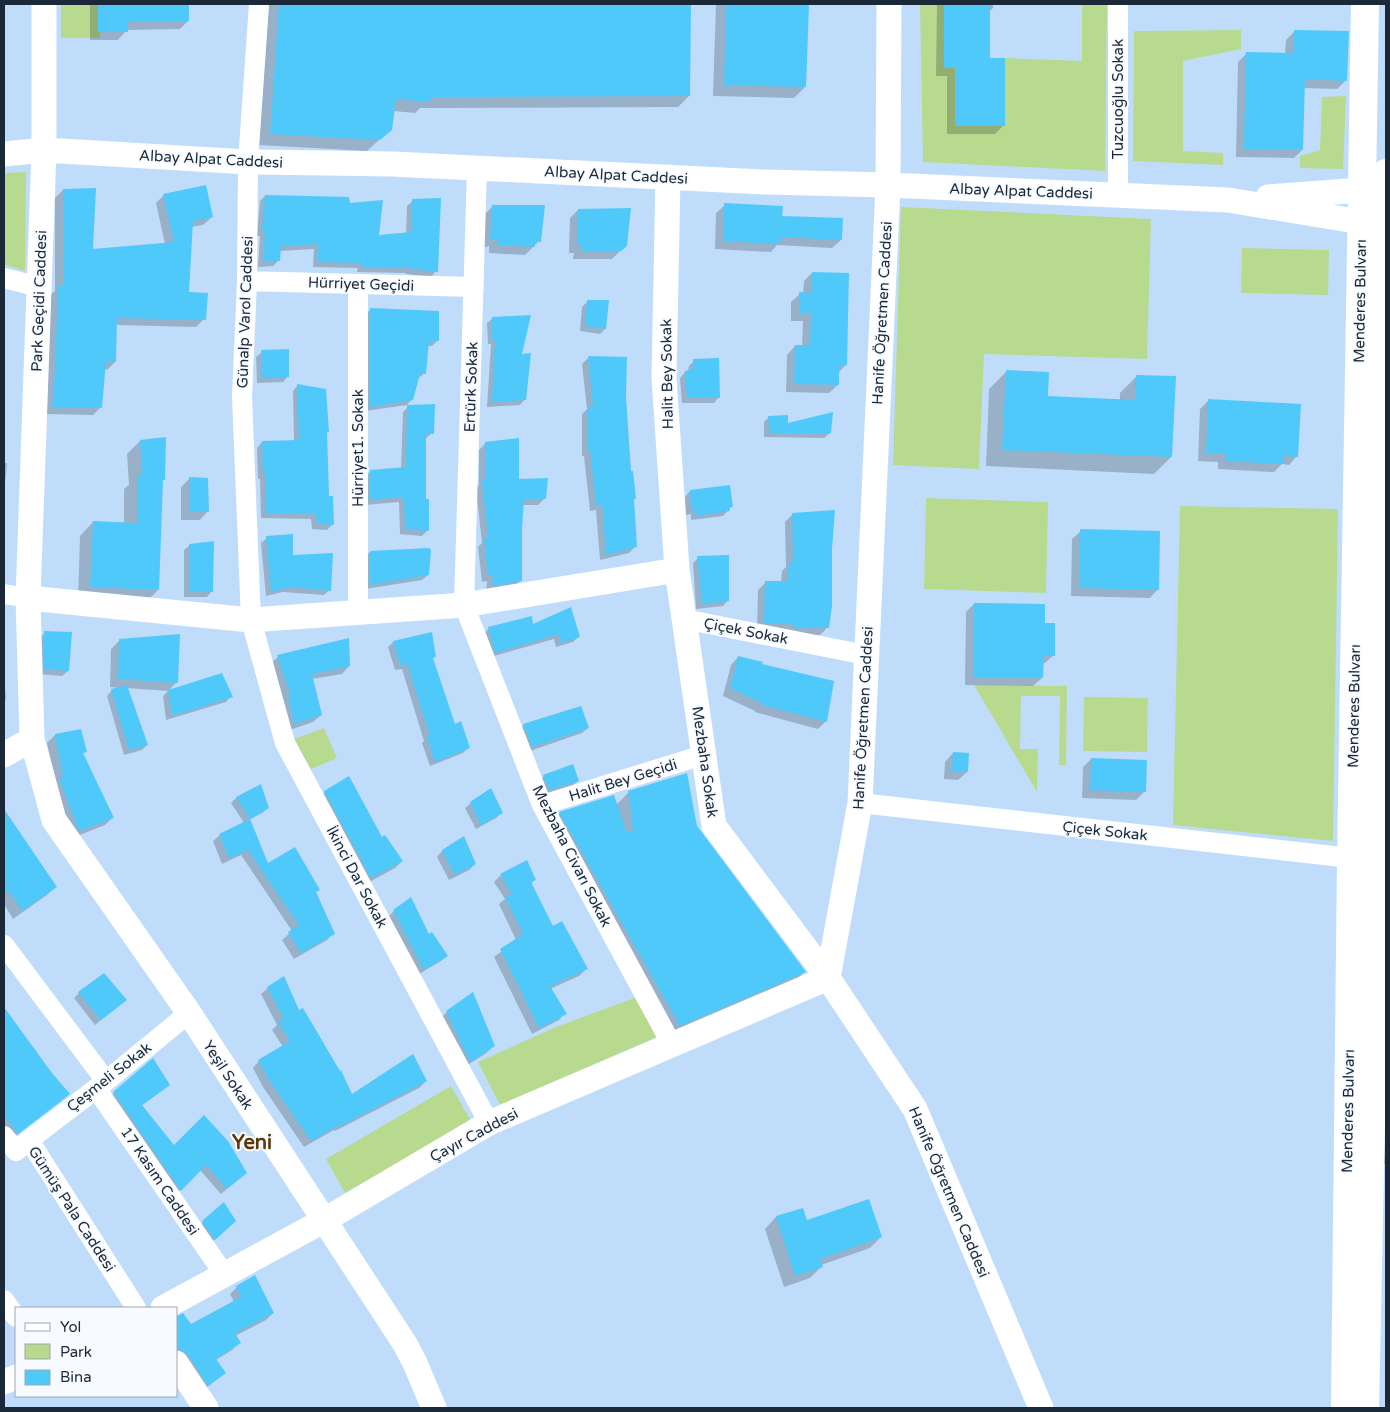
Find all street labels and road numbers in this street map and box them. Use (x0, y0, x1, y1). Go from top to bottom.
street label: Tuzcuoğlu Sokak (1109, 39, 1127, 159)
street label: Albay Alpat Caddesi (139, 146, 283, 172)
street label: Albay Alpat Caddesi (544, 162, 688, 188)
street label: Albay Alpat Caddesi (949, 179, 1093, 203)
street label: Hanife Öğretmen Caddesi (868, 221, 896, 405)
street label: Park Geçidi Caddesi (28, 230, 50, 372)
street label: Günalp Varol Caddesi (233, 235, 257, 389)
street label: Menderes Bulvarı (1350, 239, 1370, 363)
street label: Hürriyet Geçidi (308, 273, 414, 295)
street label: Halit Bey Sokak (657, 319, 677, 429)
street label: Ertürk Sokak (460, 341, 482, 433)
street label: Hürriyet1. Sokak (349, 389, 367, 507)
street label: Çiçek Sokak (702, 614, 790, 648)
street label: Hanife Öğretmen Caddesi (849, 626, 877, 810)
street label: Menderes Bulvarı (1344, 644, 1364, 768)
street label: Mezbaha Sokak (688, 705, 722, 819)
street label: Halit Bey Geçidi (567, 755, 679, 805)
street label: Mezbaha Civarı Sokak (528, 782, 616, 930)
street label: Çiçek Sokak (1061, 818, 1149, 844)
street label: İkinci Dar Sokak (323, 823, 391, 931)
street label: Yeşil Sokak (199, 1037, 257, 1113)
street label: Çeşmeli Sokak (63, 1038, 155, 1116)
street label: Menderes Bulvarı (1338, 1049, 1358, 1173)
street label: Çayır Caddesi (427, 1104, 521, 1166)
street label: Hanife Öğretmen Caddesi (905, 1104, 993, 1280)
street label: 17 Kasım Caddesi (117, 1123, 203, 1239)
street label: Gümüş Pala Caddesi (25, 1143, 119, 1275)

